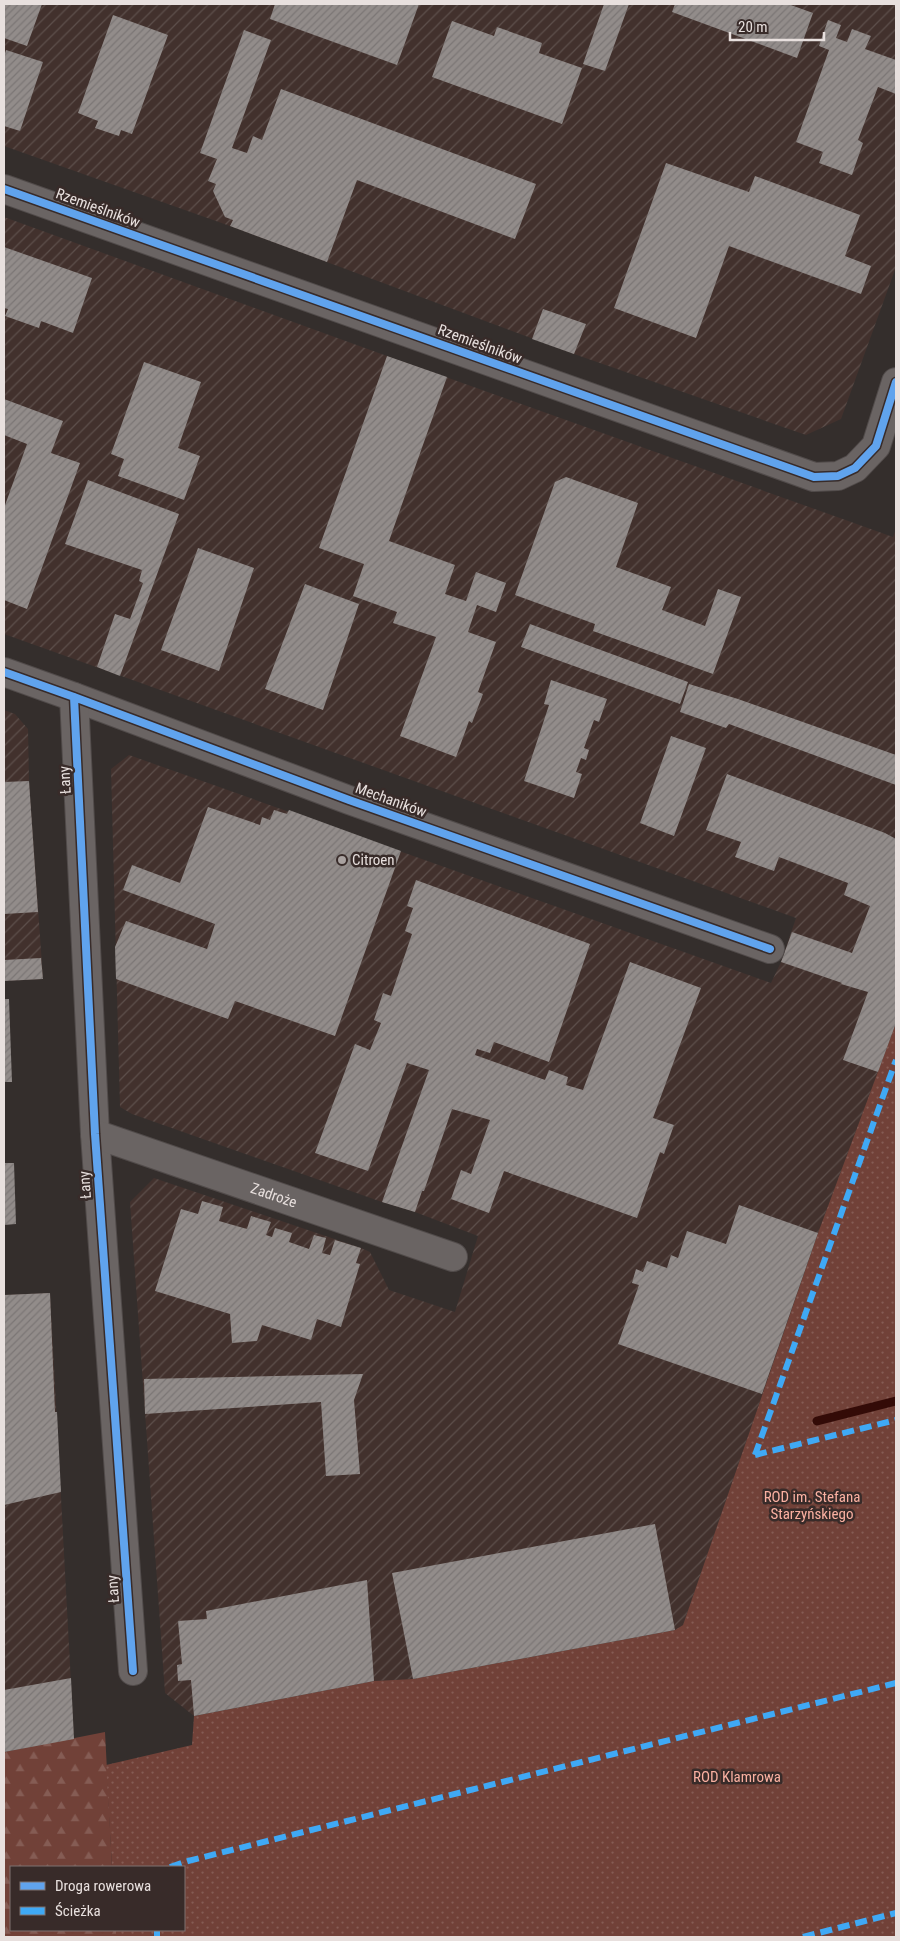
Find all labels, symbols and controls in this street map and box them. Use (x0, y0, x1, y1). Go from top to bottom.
scale bar (730, 10, 824, 42)
text: 20 m (738, 18, 768, 36)
street label: Rzemieślników (53, 184, 143, 232)
street label: Rzemieślników (435, 320, 525, 368)
street label: Łany (55, 766, 75, 794)
street label: Mechaników (353, 779, 429, 821)
place label: Citroen (352, 851, 395, 869)
marker: Citroen (336, 854, 348, 866)
street label: Łany (75, 1170, 95, 1200)
street label: Zadroże (248, 1179, 299, 1212)
park label: ROD im. Stefana Starzyńskiego (764, 1488, 860, 1523)
street label: Łany (103, 1574, 123, 1604)
park label: ROD Klamrowa (693, 1768, 781, 1786)
legend (10, 1866, 185, 1931)
text: Droga rowerowa (55, 1877, 151, 1895)
text: Ścieżka (55, 1902, 101, 1920)

